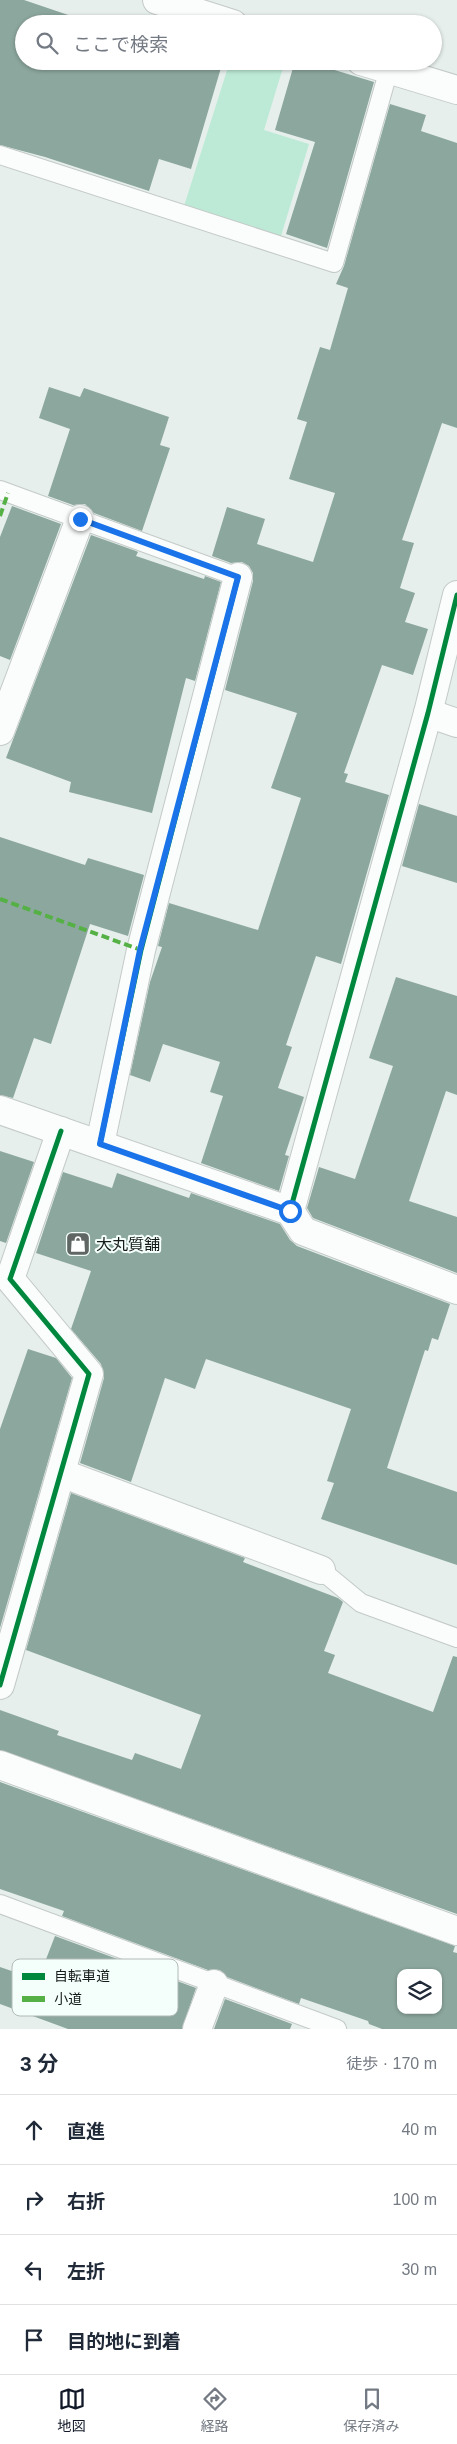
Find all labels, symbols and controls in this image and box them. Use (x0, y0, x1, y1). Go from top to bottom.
search box (15, 15, 442, 70)
icon: search (33, 29, 61, 57)
text: ここで検索 (73, 34, 168, 55)
route end (69, 508, 92, 531)
route start (279, 1200, 302, 1223)
shop icon: 大丸質舗 (65, 1231, 91, 1257)
place label: 大丸質舗 (96, 1236, 160, 1253)
legend (12, 1959, 178, 2016)
text: 自転車道 (54, 1968, 110, 1984)
map controls (397, 1969, 442, 2014)
button: layers (397, 1969, 442, 2014)
text: 小道 (54, 1991, 82, 2007)
text: 3 分 (20, 2052, 59, 2075)
text: 徒歩 · 170 m (346, 2055, 437, 2072)
icon: ahead (20, 2116, 48, 2144)
text: 直進 (67, 2121, 105, 2142)
text: 40 m (401, 2121, 437, 2138)
icon: right (20, 2186, 48, 2214)
text: 右折 (67, 2191, 105, 2212)
text: 100 m (393, 2191, 437, 2208)
icon: left (20, 2256, 48, 2284)
text: 左折 (67, 2261, 105, 2282)
text: 30 m (401, 2261, 437, 2278)
icon: arrive (20, 2326, 48, 2354)
text: 目的地に到着 (67, 2331, 181, 2352)
tab: 地図 (58, 2385, 86, 2435)
tab: 経路 (201, 2385, 229, 2435)
tab: 保存済み (344, 2385, 400, 2435)

